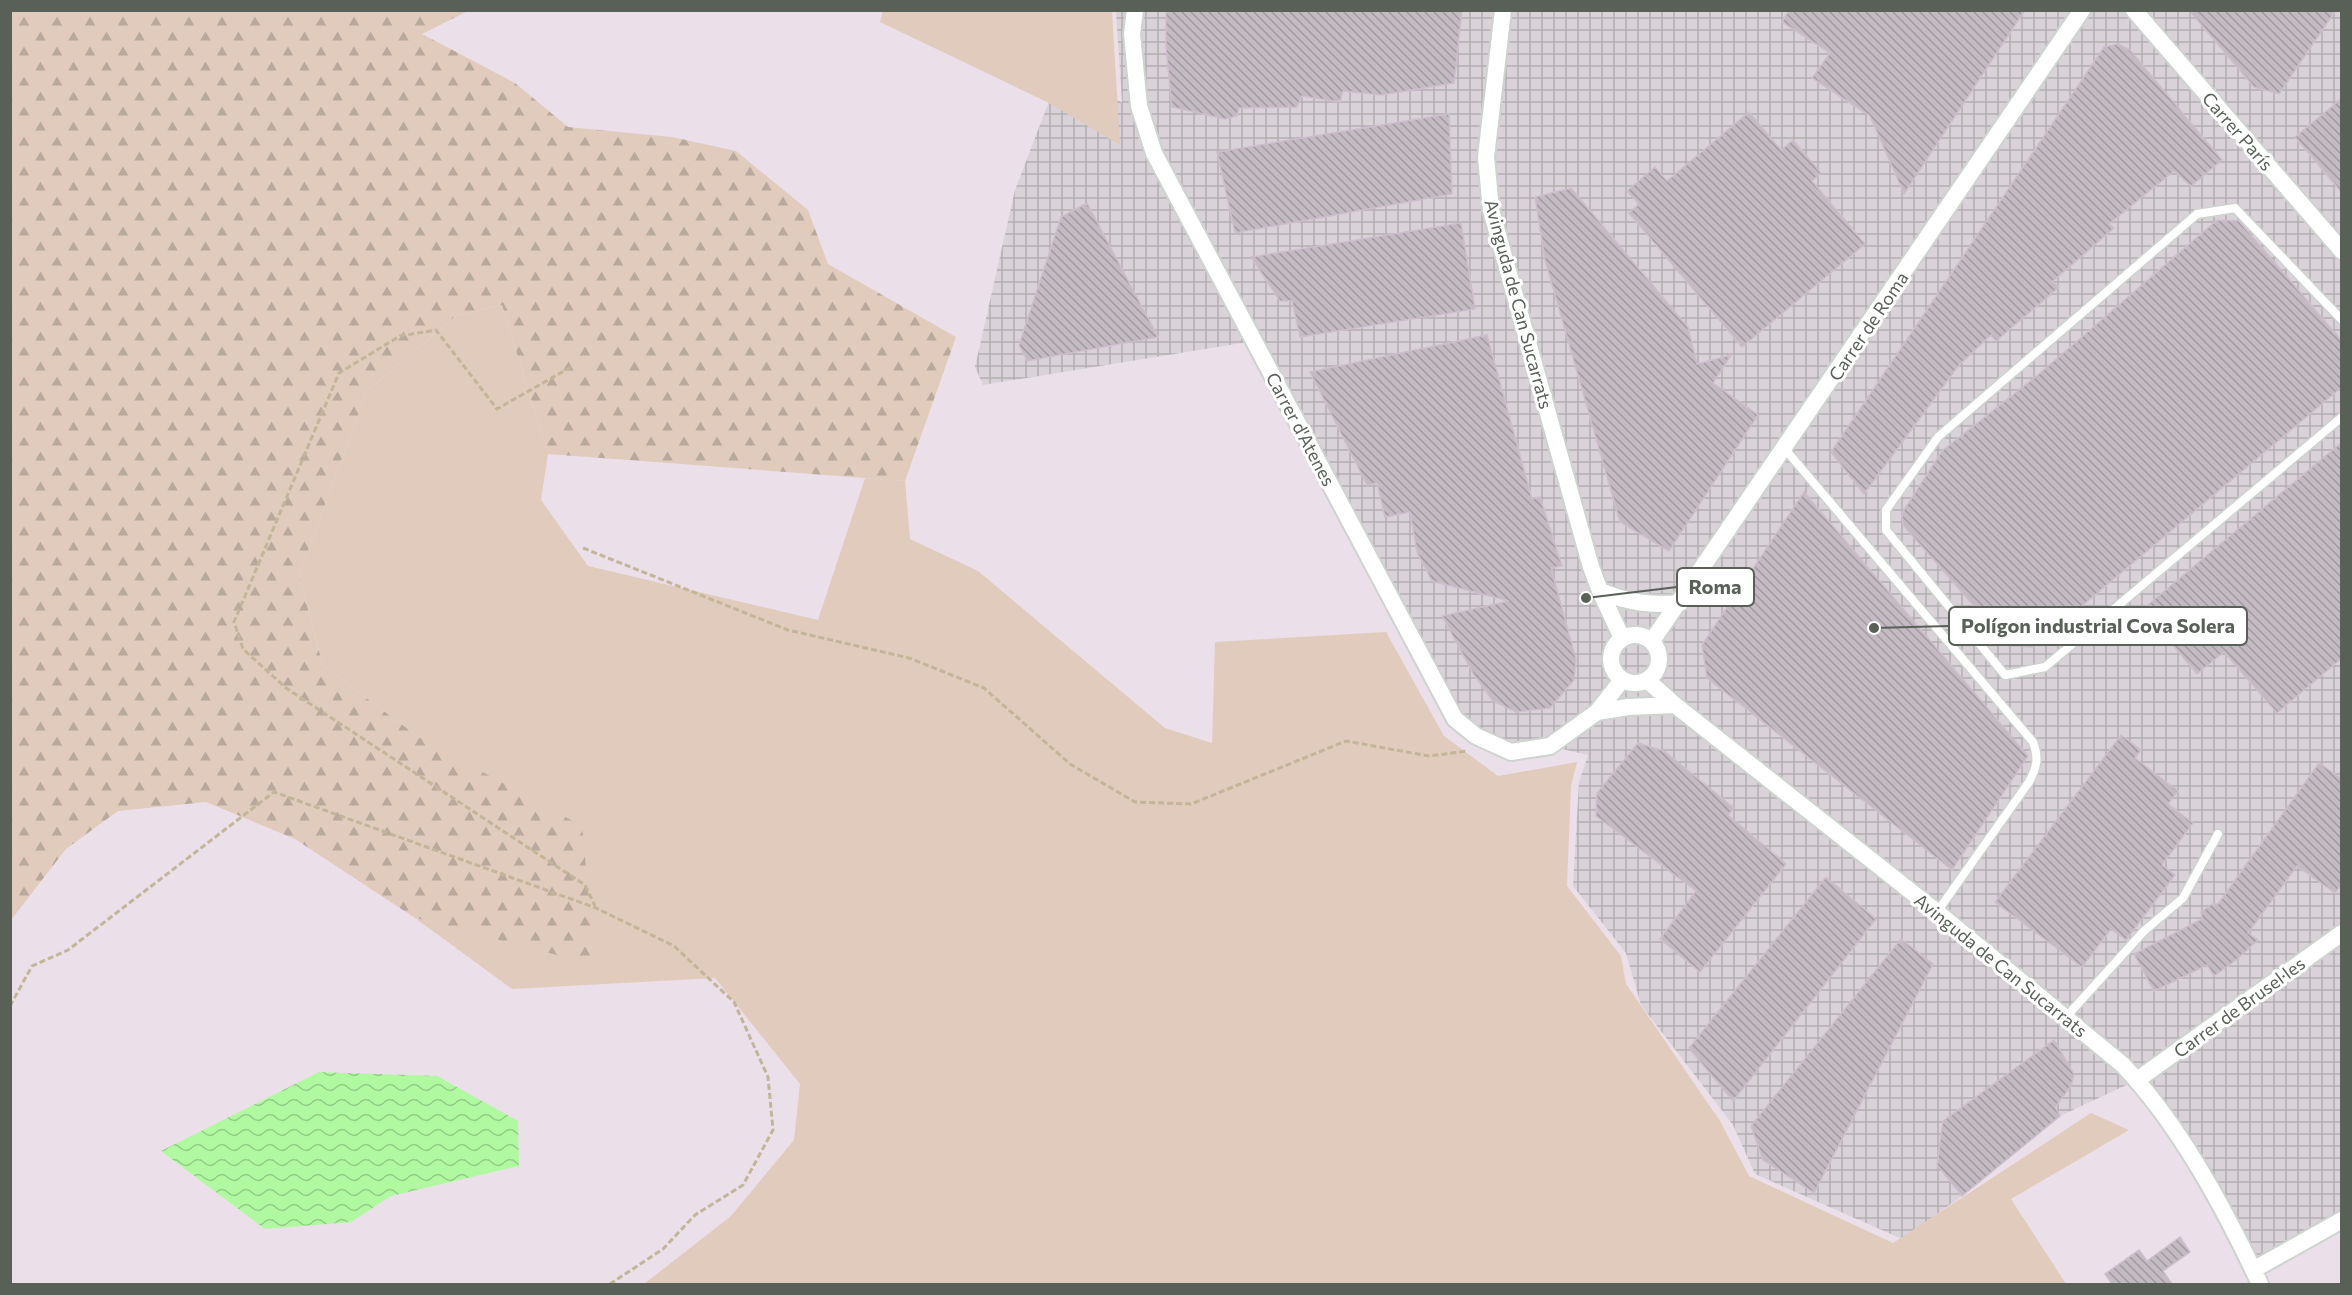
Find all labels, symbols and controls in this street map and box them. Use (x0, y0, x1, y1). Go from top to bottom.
street label: Carrer París (2198, 87, 2278, 175)
street label: Avinguda de Can Sucarrats (1480, 197, 1558, 411)
street label: Carrer de Roma (1823, 267, 1913, 385)
street label: Carrer d'Atenes (1262, 368, 1340, 490)
callout: Roma (1677, 568, 1754, 606)
text: Roma (1688, 574, 1742, 598)
callout: Polígon industrial Cova Solera (1949, 607, 2247, 645)
text: Polígon industrial Cova Solera (1961, 613, 2235, 637)
street label: Avinguda de Can Sucarrats (1910, 889, 2092, 1041)
street label: Carrer de Brusel·les (2169, 952, 2309, 1062)

